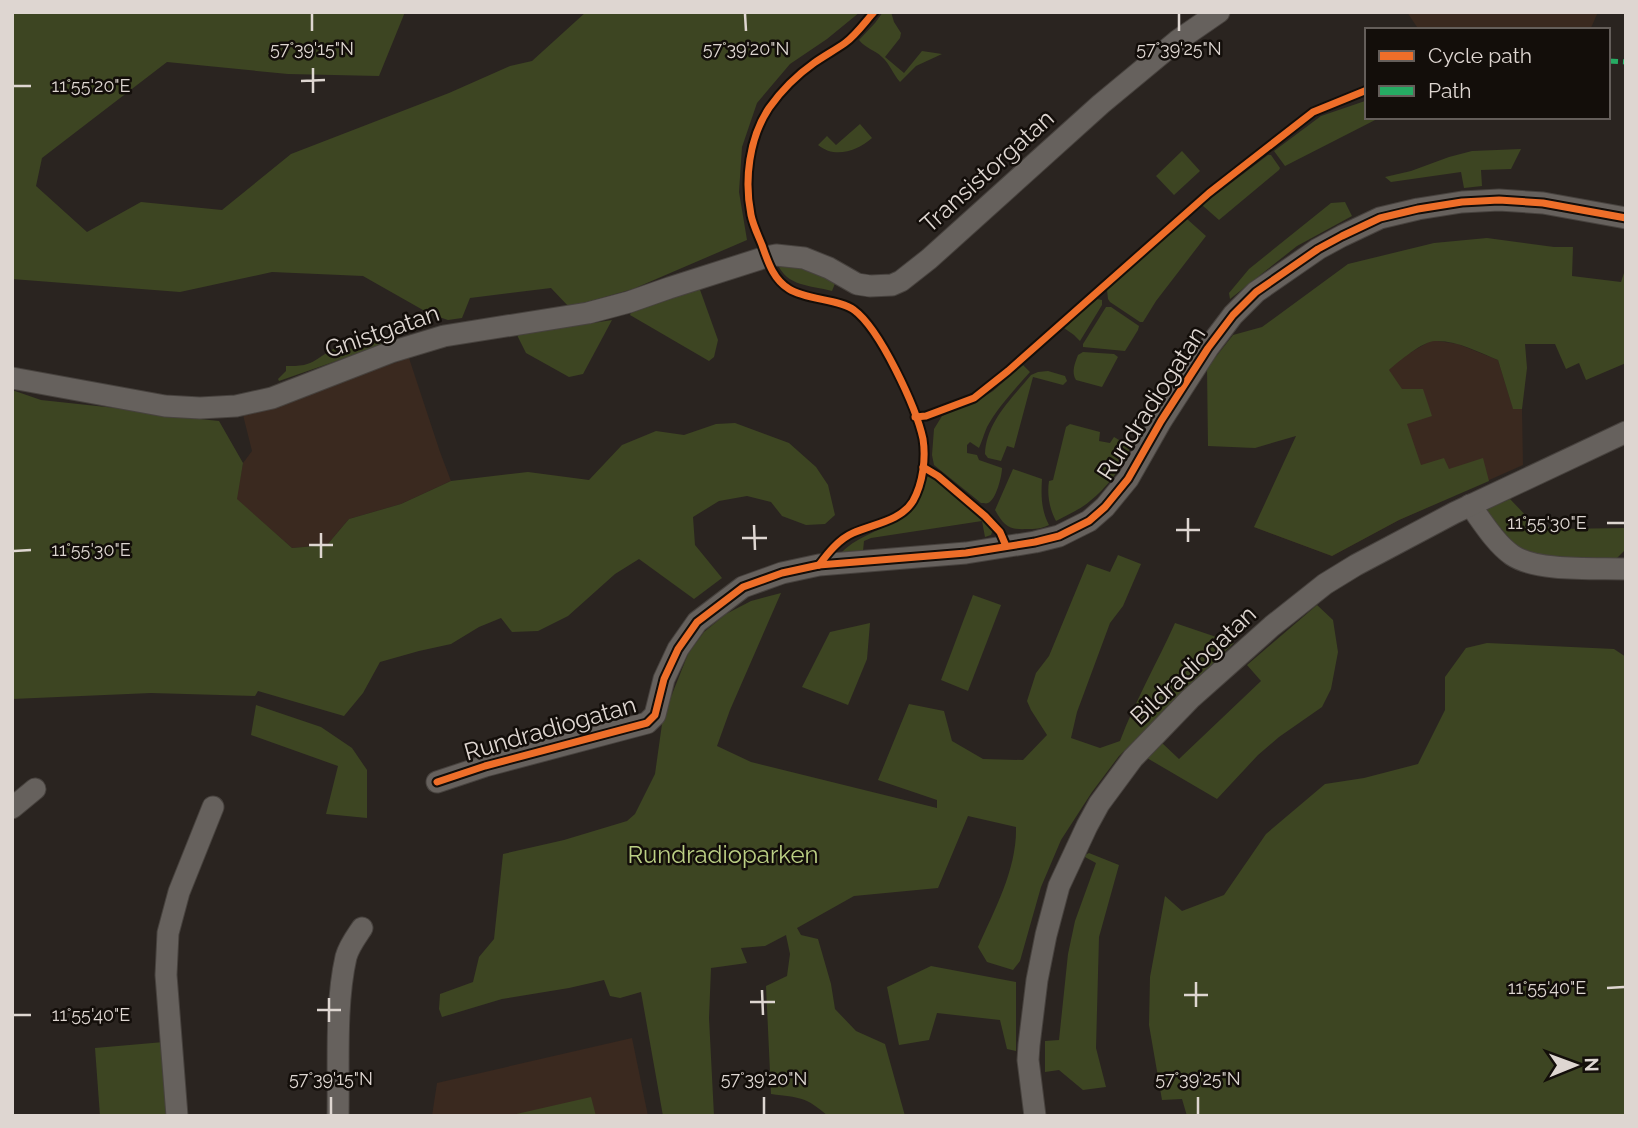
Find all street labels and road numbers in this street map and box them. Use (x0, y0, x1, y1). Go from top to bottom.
street label: Transistorgatan (914, 104, 1060, 238)
street label: Gnistgatan (321, 298, 443, 364)
street label: Rundradiogatan (1091, 321, 1211, 485)
street label: Bildradiogatan (1124, 599, 1262, 731)
street label: Rundradiogatan (461, 690, 639, 766)

